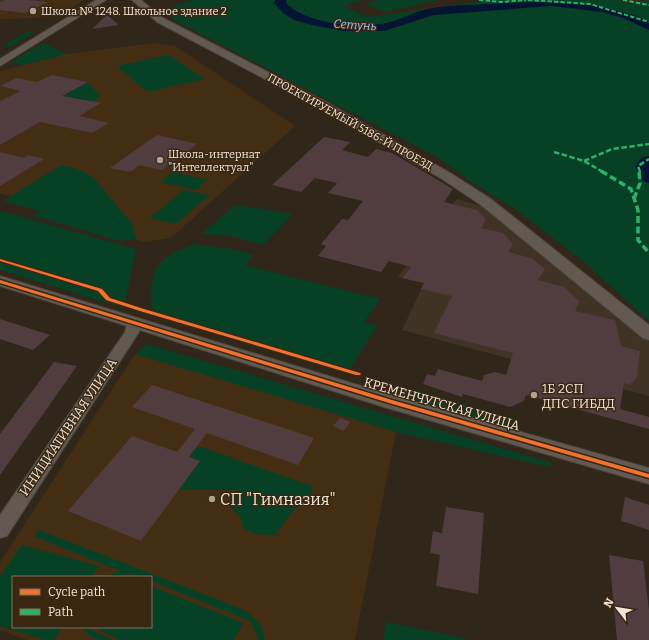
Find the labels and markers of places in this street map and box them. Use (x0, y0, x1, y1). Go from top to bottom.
place label: Школа № 1248. Школьное здание 2 (41, 5, 227, 18)
marker: Школа № 1248. Школьное здание 2 (28, 6, 38, 16)
place label: Школа-интернат "Интеллектуал" (168, 148, 260, 174)
marker: Школа-интернат "Интеллектуал" (155, 155, 165, 165)
place label: 1Б 2СП ДПС ГИБДД (542, 381, 615, 411)
marker: 1Б 2СП ДПС ГИБДД (529, 390, 539, 400)
place label: СП "Гимназия" (220, 490, 336, 509)
marker: СП "Гимназия" (207, 494, 217, 504)

